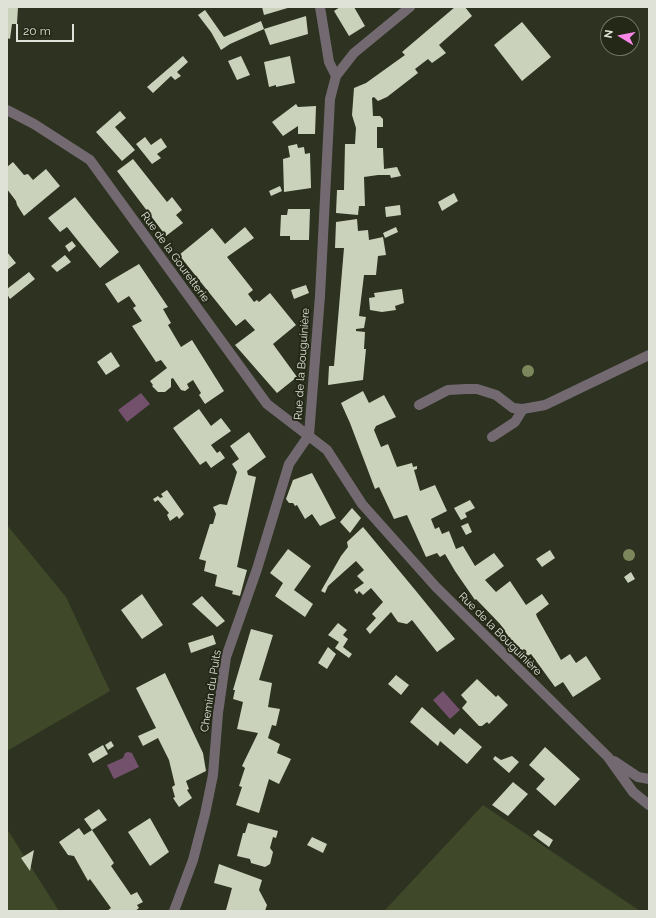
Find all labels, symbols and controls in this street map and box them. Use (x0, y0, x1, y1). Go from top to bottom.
scale bar (18, 16, 76, 42)
north arrow (600, 16, 640, 56)
text: 20 m (23, 24, 51, 38)
text: N (602, 29, 616, 39)
street label: Rue de la Gouretterie (138, 209, 212, 305)
street label: Rue de la Bouguinière (291, 308, 313, 420)
street label: Rue de la Bouguinière (456, 590, 544, 678)
street label: Chemin du Puits (198, 649, 224, 733)

